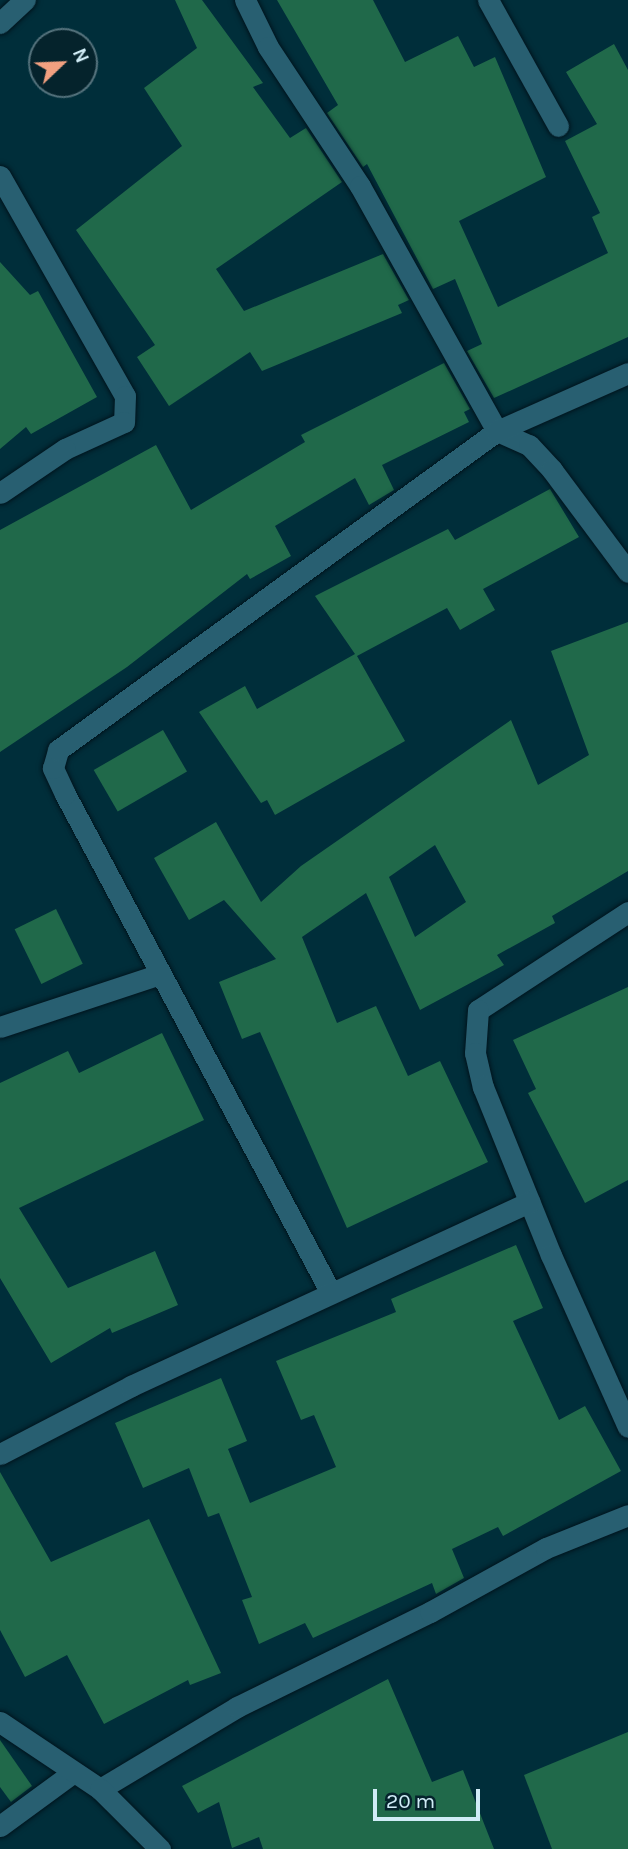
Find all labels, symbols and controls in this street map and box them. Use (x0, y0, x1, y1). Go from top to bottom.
north arrow (28, 28, 98, 98)
text: N (68, 45, 93, 66)
scale bar (376, 1776, 483, 1820)
text: 20 m (386, 1789, 435, 1813)

